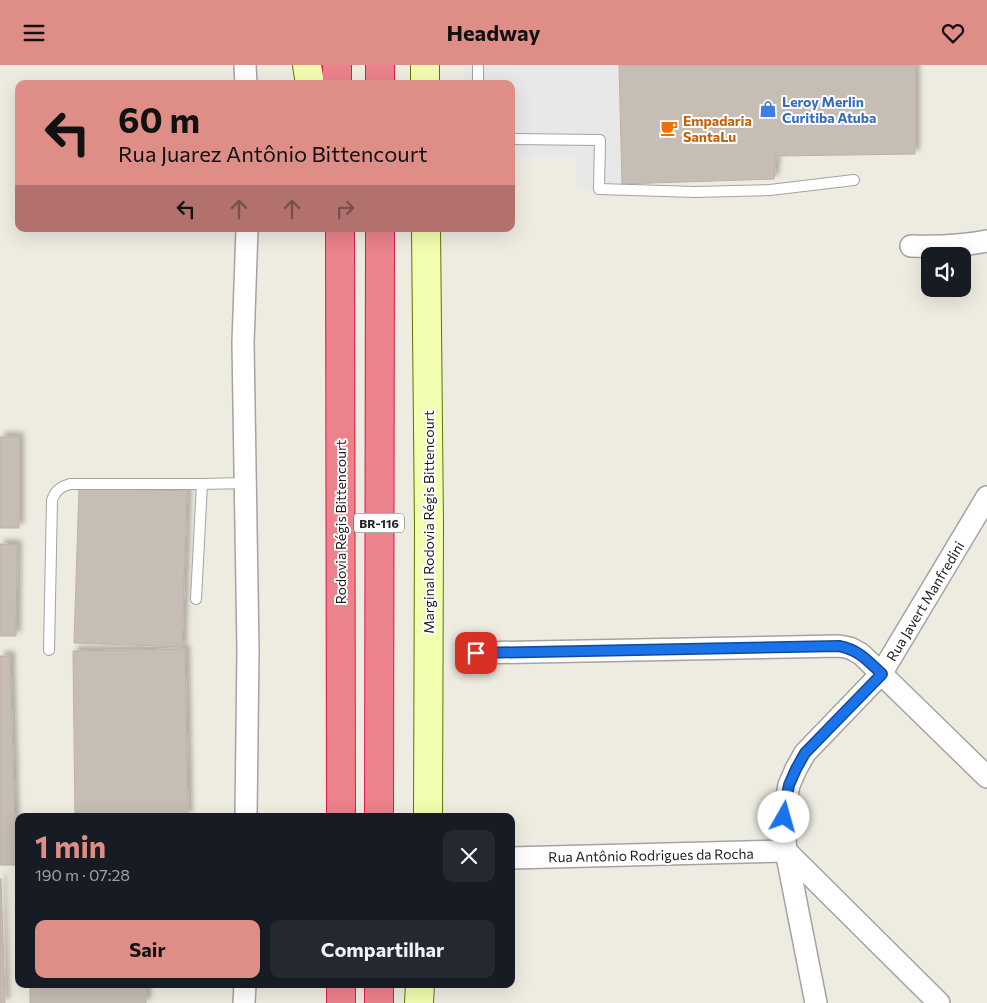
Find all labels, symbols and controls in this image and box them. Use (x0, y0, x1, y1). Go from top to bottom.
icon: menu (20, 19, 48, 47)
text: Headway (447, 19, 540, 46)
icon: heart (939, 19, 967, 47)
place label: Leroy Merlin Curitiba Atuba (782, 93, 876, 126)
text: 60 m (118, 97, 200, 140)
shop icon: Leroy Merlin Curitiba Atuba (758, 99, 778, 119)
icon: left (35, 100, 100, 165)
place label: Empadaria SantaLu (683, 112, 752, 145)
cafe icon: Empadaria SantaLu (659, 118, 679, 138)
text: Rua Juarez Antônio Bittencourt (118, 140, 427, 167)
icon: left (172, 195, 200, 223)
icon: ahead (225, 195, 253, 223)
icon: ahead (278, 195, 306, 223)
icon: right (331, 195, 359, 223)
map controls (921, 247, 971, 297)
button: sound (921, 247, 971, 297)
street label: Marginal Rodovia Régis Bittencourt (420, 410, 437, 634)
street label: Rodovia Régis Bittencourt (332, 439, 349, 604)
road number: BR-116 (354, 513, 404, 533)
street label: Rua Javert Manfredini (882, 538, 968, 664)
pin (455, 632, 497, 674)
icon: arrive (462, 639, 490, 667)
position arrow (757, 790, 809, 842)
text: 1 min (35, 827, 106, 864)
button: close (443, 830, 495, 882)
street label: Rua Antônio Rodrigues da Rocha (548, 845, 754, 865)
text: 190 m · 07:28 (35, 865, 130, 884)
button: Sair (35, 920, 260, 978)
button: Compartilhar (270, 920, 495, 978)

